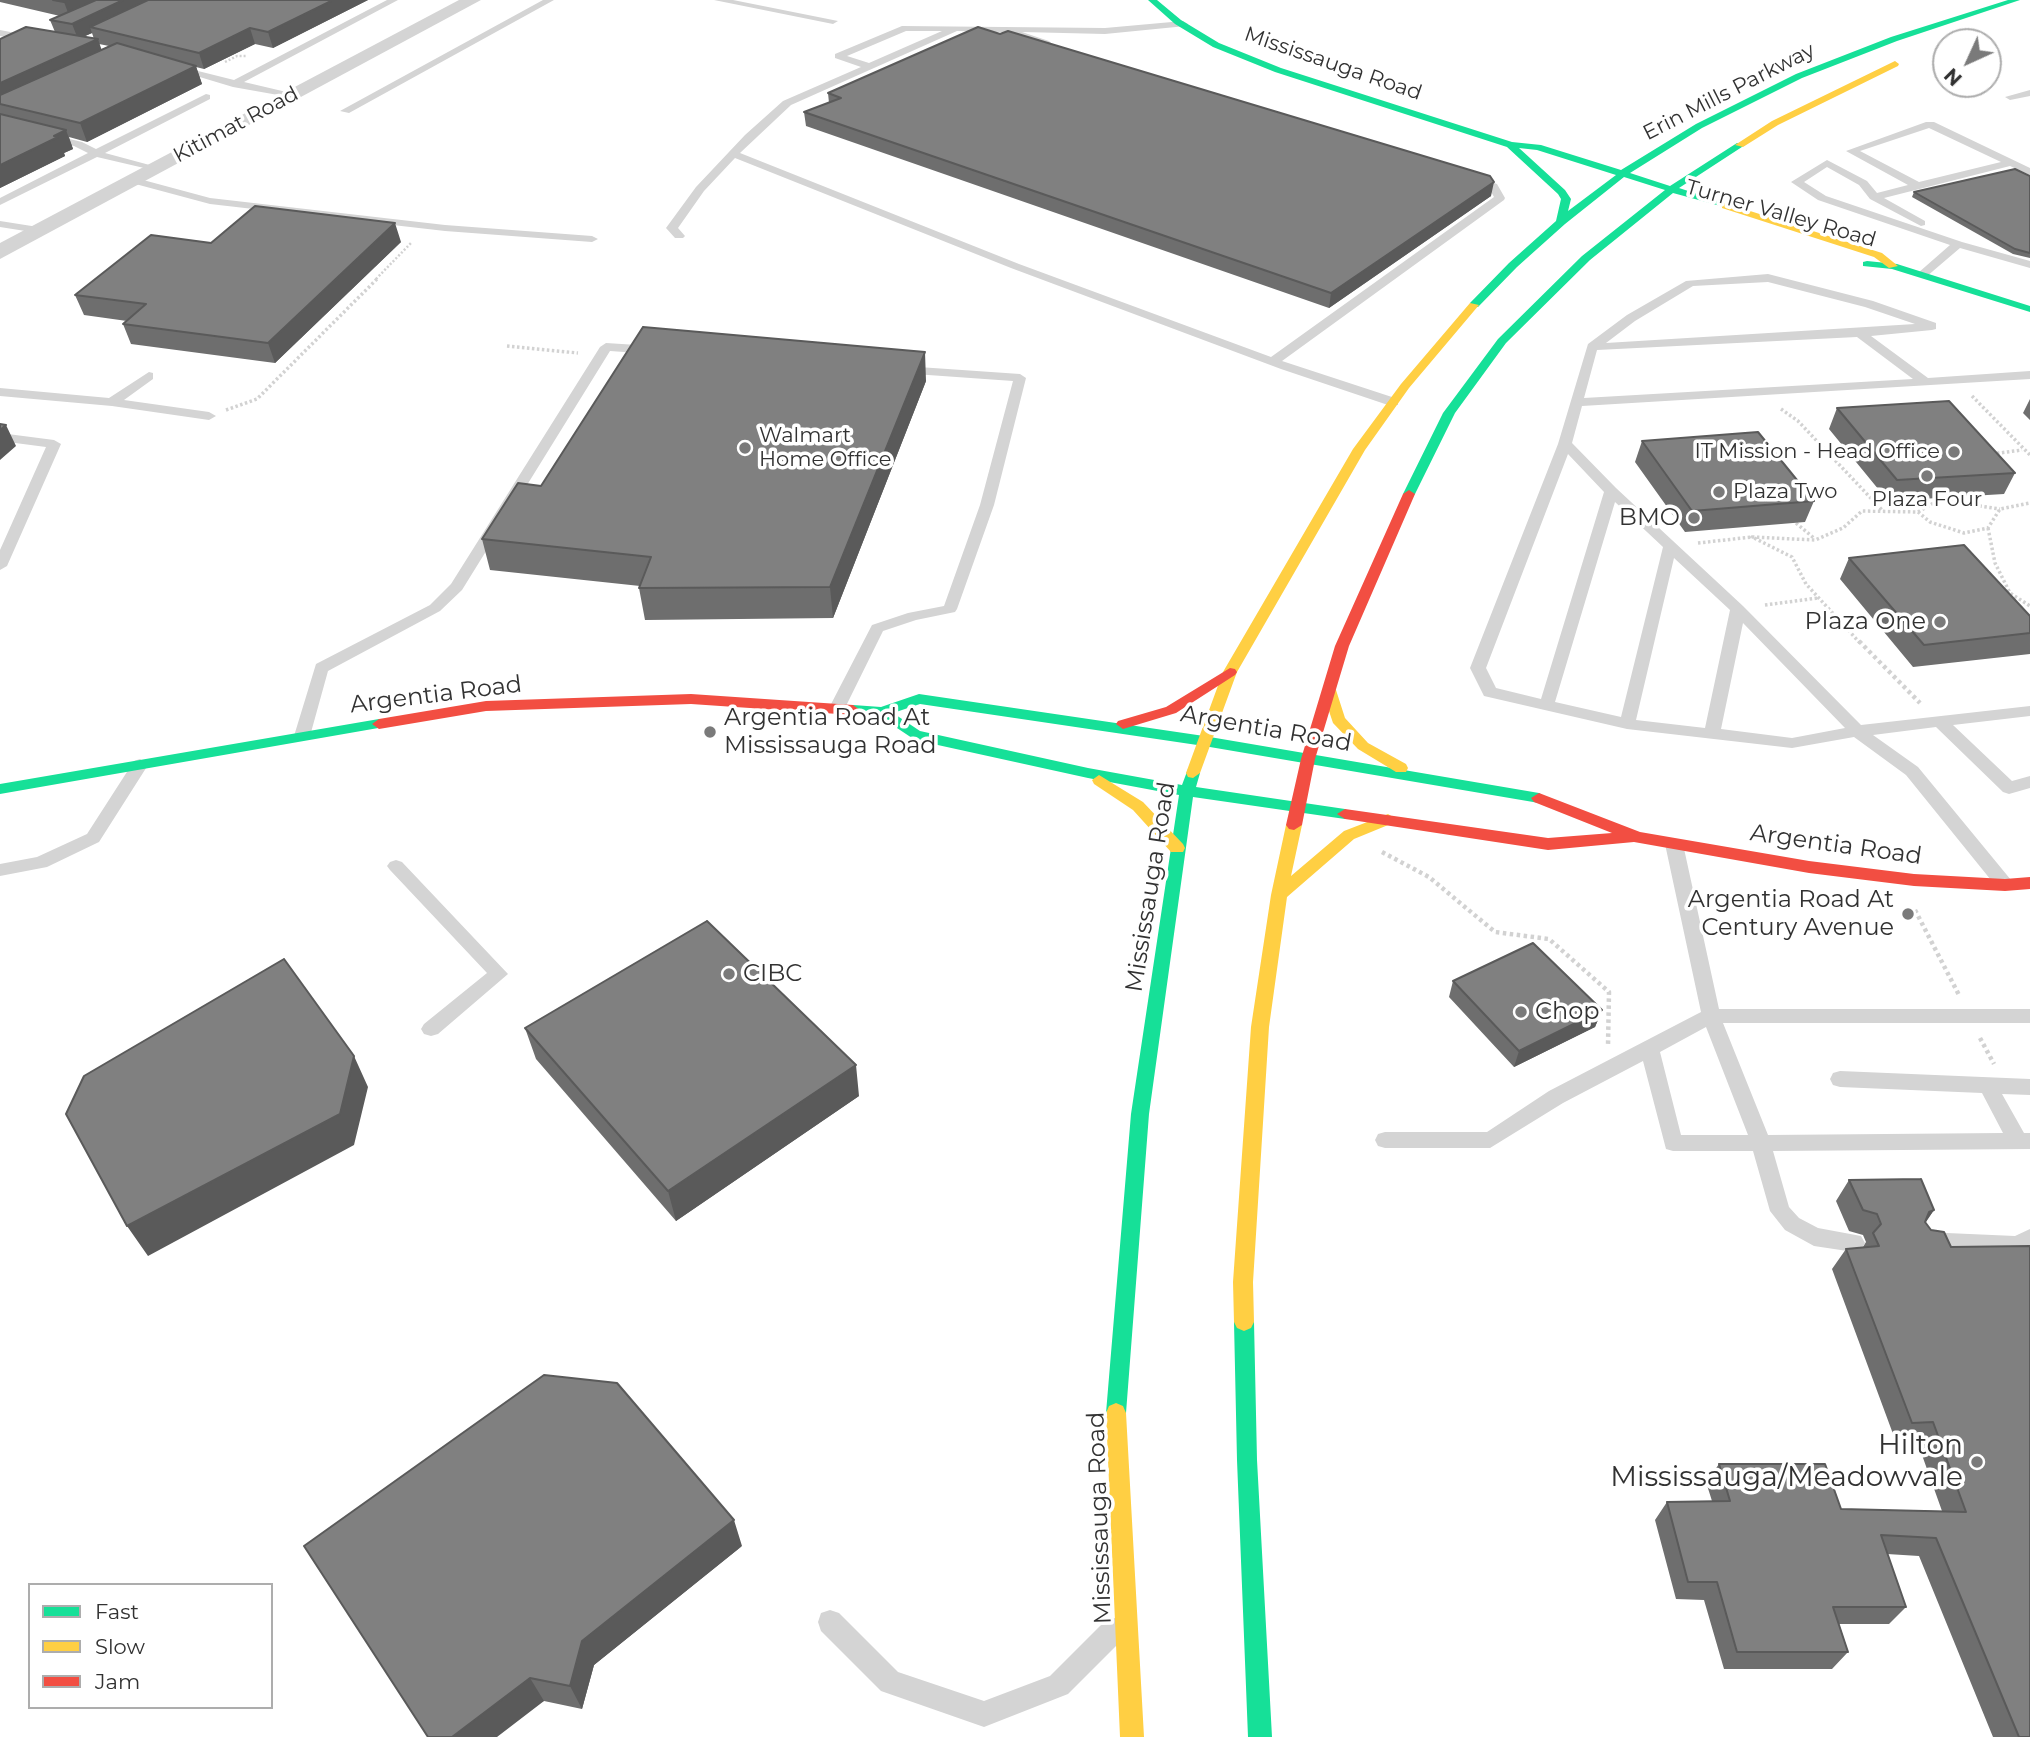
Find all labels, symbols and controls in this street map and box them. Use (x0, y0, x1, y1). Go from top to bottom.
street label: Mississauga Road (1241, 22, 1425, 106)
north arrow (1932, 28, 2002, 98)
street label: Erin Mills Parkway (1639, 38, 1819, 146)
text: N (1940, 63, 1967, 90)
street label: Kitimat Road (169, 81, 303, 169)
street label: Turner Valley Road (1683, 175, 1879, 253)
place label: Walmart Home Office (759, 423, 892, 473)
place label: IT Mission - Head Office (1694, 439, 1940, 465)
marker: Walmart Home Office (737, 440, 753, 456)
marker: IT Mission - Head Office (1946, 444, 1962, 460)
marker: Plaza Four (1919, 468, 1935, 484)
place label: Plaza Two (1733, 479, 1837, 505)
marker: Plaza Two (1711, 484, 1727, 500)
place label: Plaza Four (1872, 487, 1982, 513)
place label: BMO (1619, 504, 1680, 532)
marker: BMO (1686, 510, 1702, 526)
place label: Plaza One (1805, 608, 1926, 636)
marker: Plaza One (1932, 614, 1948, 630)
street label: Argentia Road (348, 670, 524, 720)
street label: Argentia Road (1178, 700, 1354, 758)
place label: Argentia Road At Mississauga Road (724, 704, 937, 760)
marker: Argentia Road At Mississauga Road (702, 724, 718, 740)
street label: Mississauga Road (1120, 780, 1182, 994)
street label: Argentia Road (1748, 819, 1924, 871)
place label: Argentia Road At Century Avenue (1688, 886, 1894, 942)
marker: Argentia Road At Century Avenue (1900, 906, 1916, 922)
place label: CIBC (743, 960, 802, 988)
marker: CIBC (721, 966, 737, 982)
place label: Chop (1535, 998, 1600, 1026)
marker: Chop (1513, 1004, 1529, 1020)
street label: Mississauga Road (1082, 1411, 1118, 1625)
place label: Hilton Mississauga/Meadowvale (1610, 1429, 1963, 1495)
marker: Hilton Mississauga/Meadowvale (1969, 1454, 1985, 1470)
legend (28, 1583, 273, 1709)
text: Fast (95, 1599, 139, 1624)
text: Slow (95, 1634, 145, 1659)
text: Jam (95, 1669, 140, 1694)

